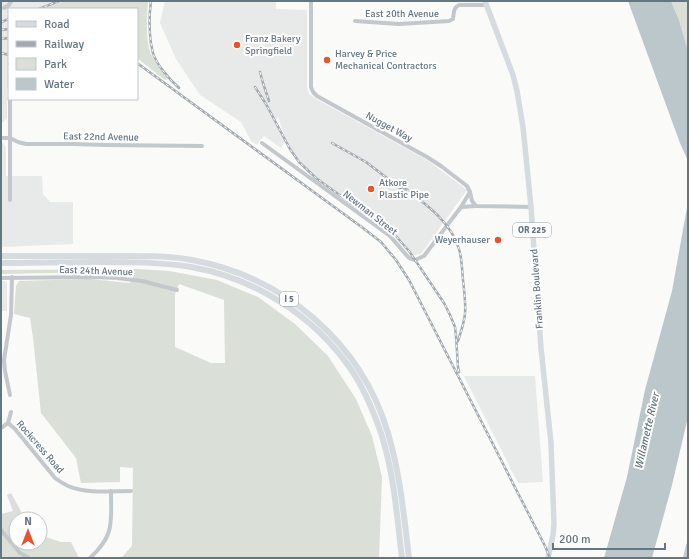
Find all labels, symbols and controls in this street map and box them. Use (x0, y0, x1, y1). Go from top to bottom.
legend (8, 8, 138, 100)
street label: East 20th Avenue (365, 8, 439, 20)
text: Road (44, 17, 70, 32)
place label: Franz Bakery Springfield (245, 33, 301, 57)
text: Railway (44, 37, 84, 52)
marker: Franz Bakery Springfield (232, 40, 242, 50)
place label: Harvey & Price Mechanical Contractors (335, 48, 437, 72)
marker: Harvey & Price Mechanical Contractors (322, 55, 332, 65)
text: Park (44, 57, 67, 72)
text: Water (44, 77, 75, 92)
street label: Nugget Way (364, 109, 415, 145)
street label: East 22nd Avenue (63, 130, 139, 144)
place label: Atkore Plastic Pipe (379, 177, 429, 201)
marker: Atkore Plastic Pipe (366, 184, 376, 194)
street label: Newman Street (340, 188, 400, 238)
road number: OR 225 (513, 223, 551, 237)
place label: Weyerhauser (435, 234, 490, 246)
marker: Weyerhauser (493, 235, 503, 245)
street label: Franklin Boulevard (528, 249, 546, 329)
street label: East 24th Avenue (59, 264, 133, 278)
road number: I 5 (280, 292, 298, 306)
water label: Willamette River (632, 390, 663, 470)
street label: Rockcress Road (14, 418, 66, 476)
north arrow (8, 511, 48, 551)
text: N (24, 515, 32, 528)
scale bar (553, 525, 665, 551)
text: 200 m (559, 532, 591, 547)

